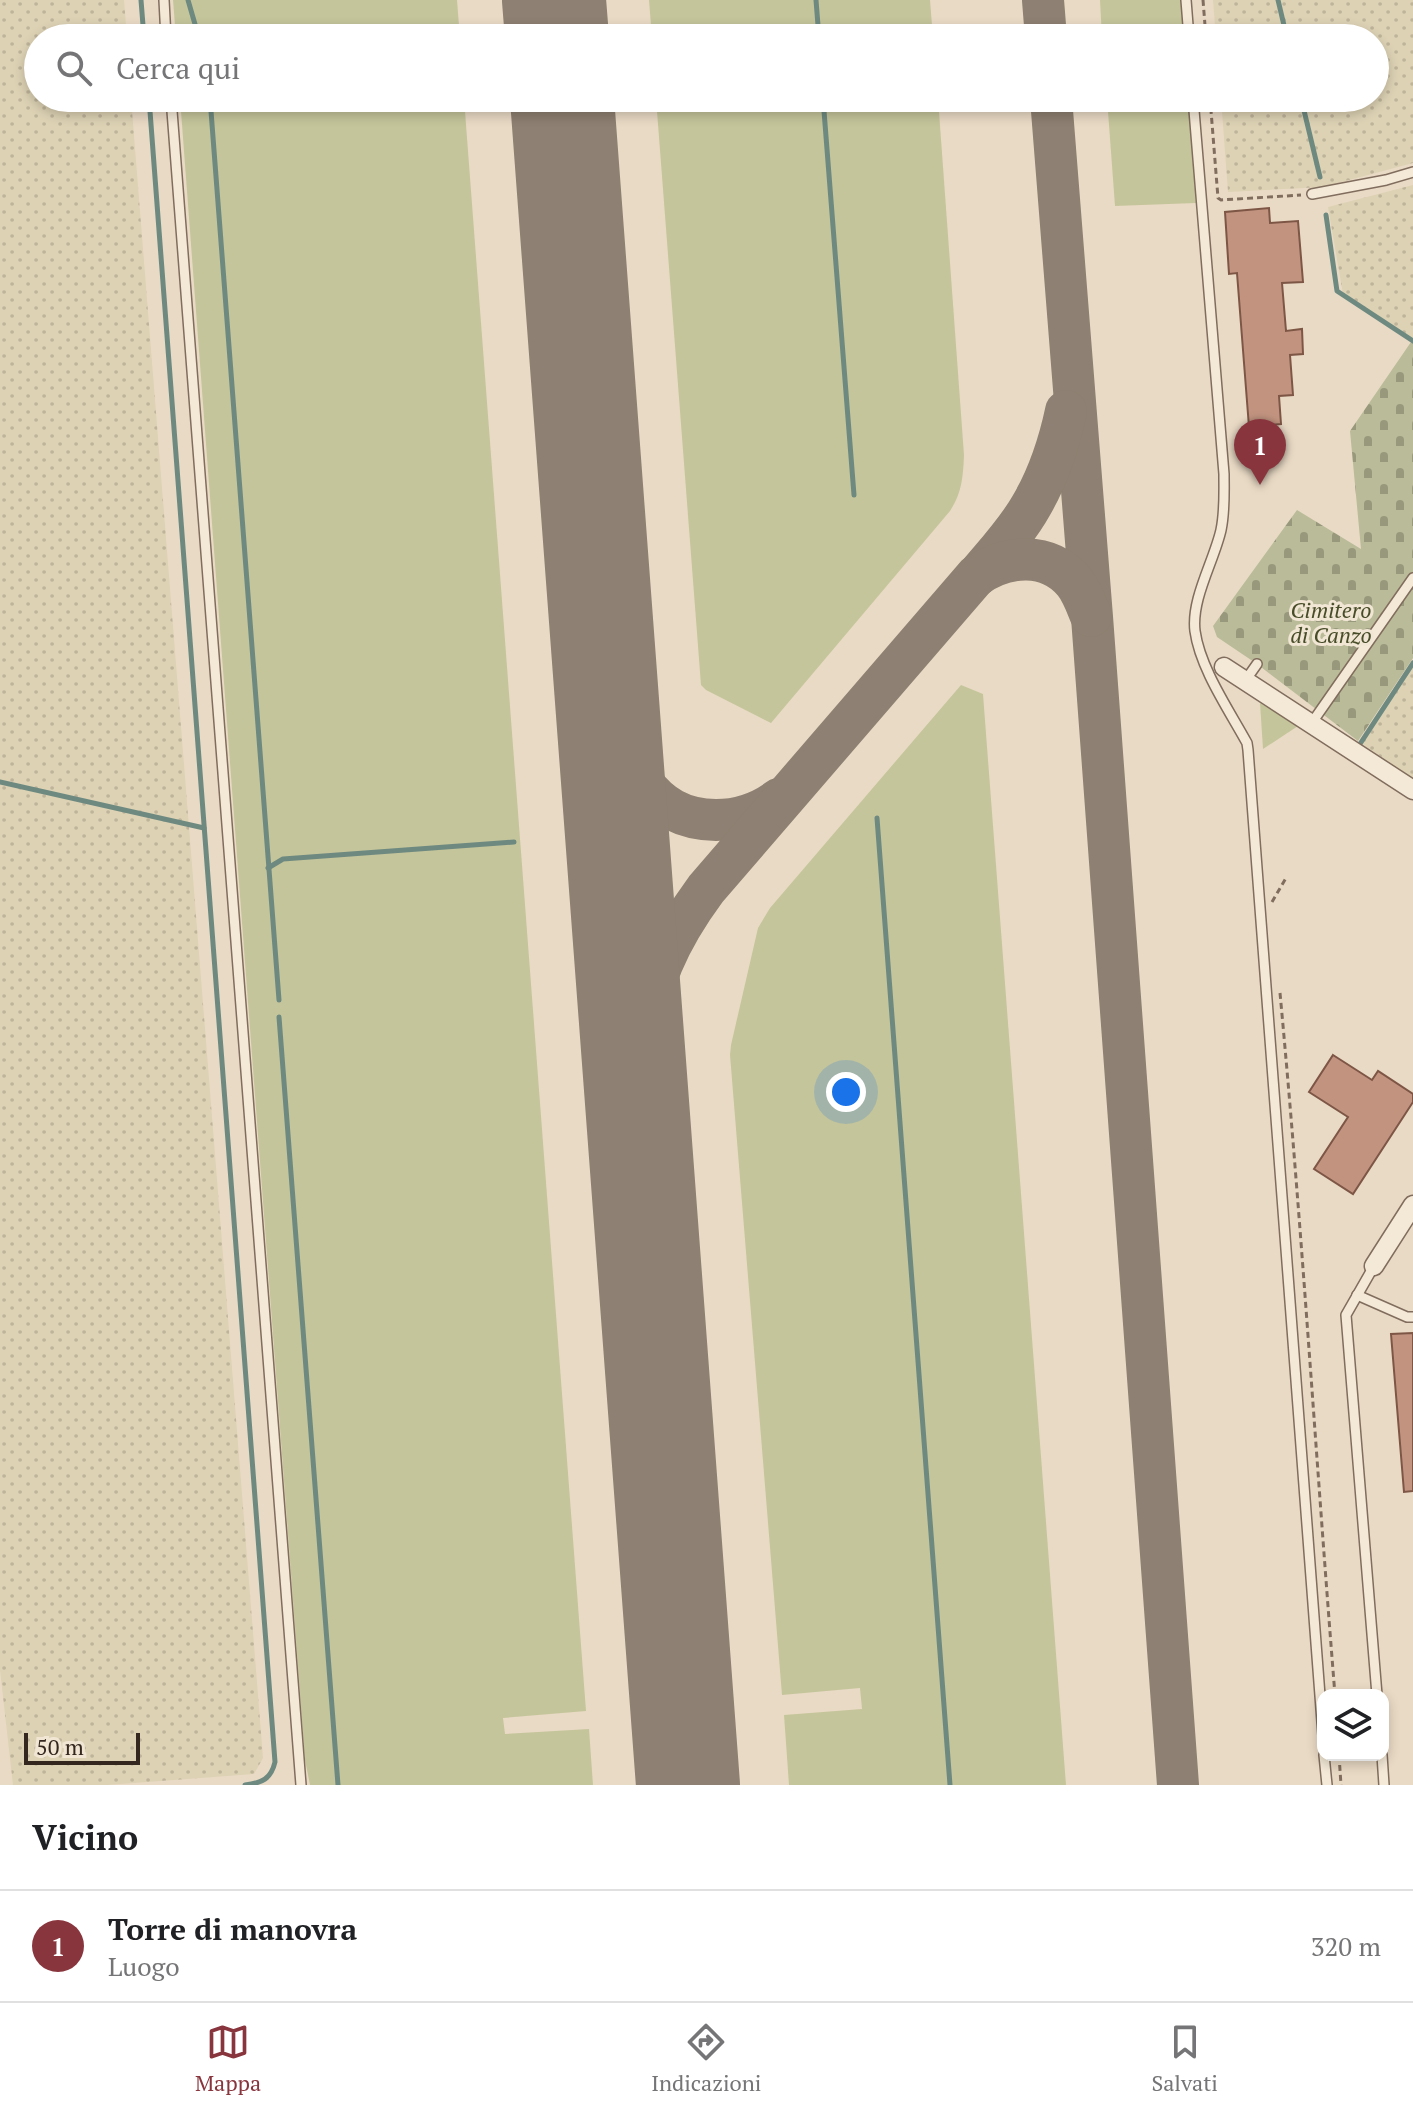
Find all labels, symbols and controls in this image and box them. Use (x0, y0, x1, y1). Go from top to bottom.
search box (24, 24, 1389, 112)
icon: search (52, 46, 96, 90)
text: Cerca qui (116, 48, 240, 88)
pin: 1 (1234, 419, 1286, 485)
park label: Cimitero di Canzo (1290, 595, 1372, 649)
your location (826, 1072, 866, 1112)
map controls (1317, 1689, 1389, 1761)
button: layers (1317, 1689, 1389, 1761)
scale bar (24, 1729, 140, 1765)
text: 50 m (36, 1732, 84, 1761)
text: Vicino (32, 1815, 138, 1860)
text: Torre di manovra (108, 1909, 357, 1949)
text: 1 (51, 1929, 65, 1963)
text: 320 m (1311, 1929, 1381, 1963)
text: Luogo (108, 1949, 180, 1983)
tab: Mappa (195, 2020, 261, 2097)
tab: Indicazioni (651, 2020, 761, 2097)
tab: Salvati (1151, 2020, 1218, 2097)

